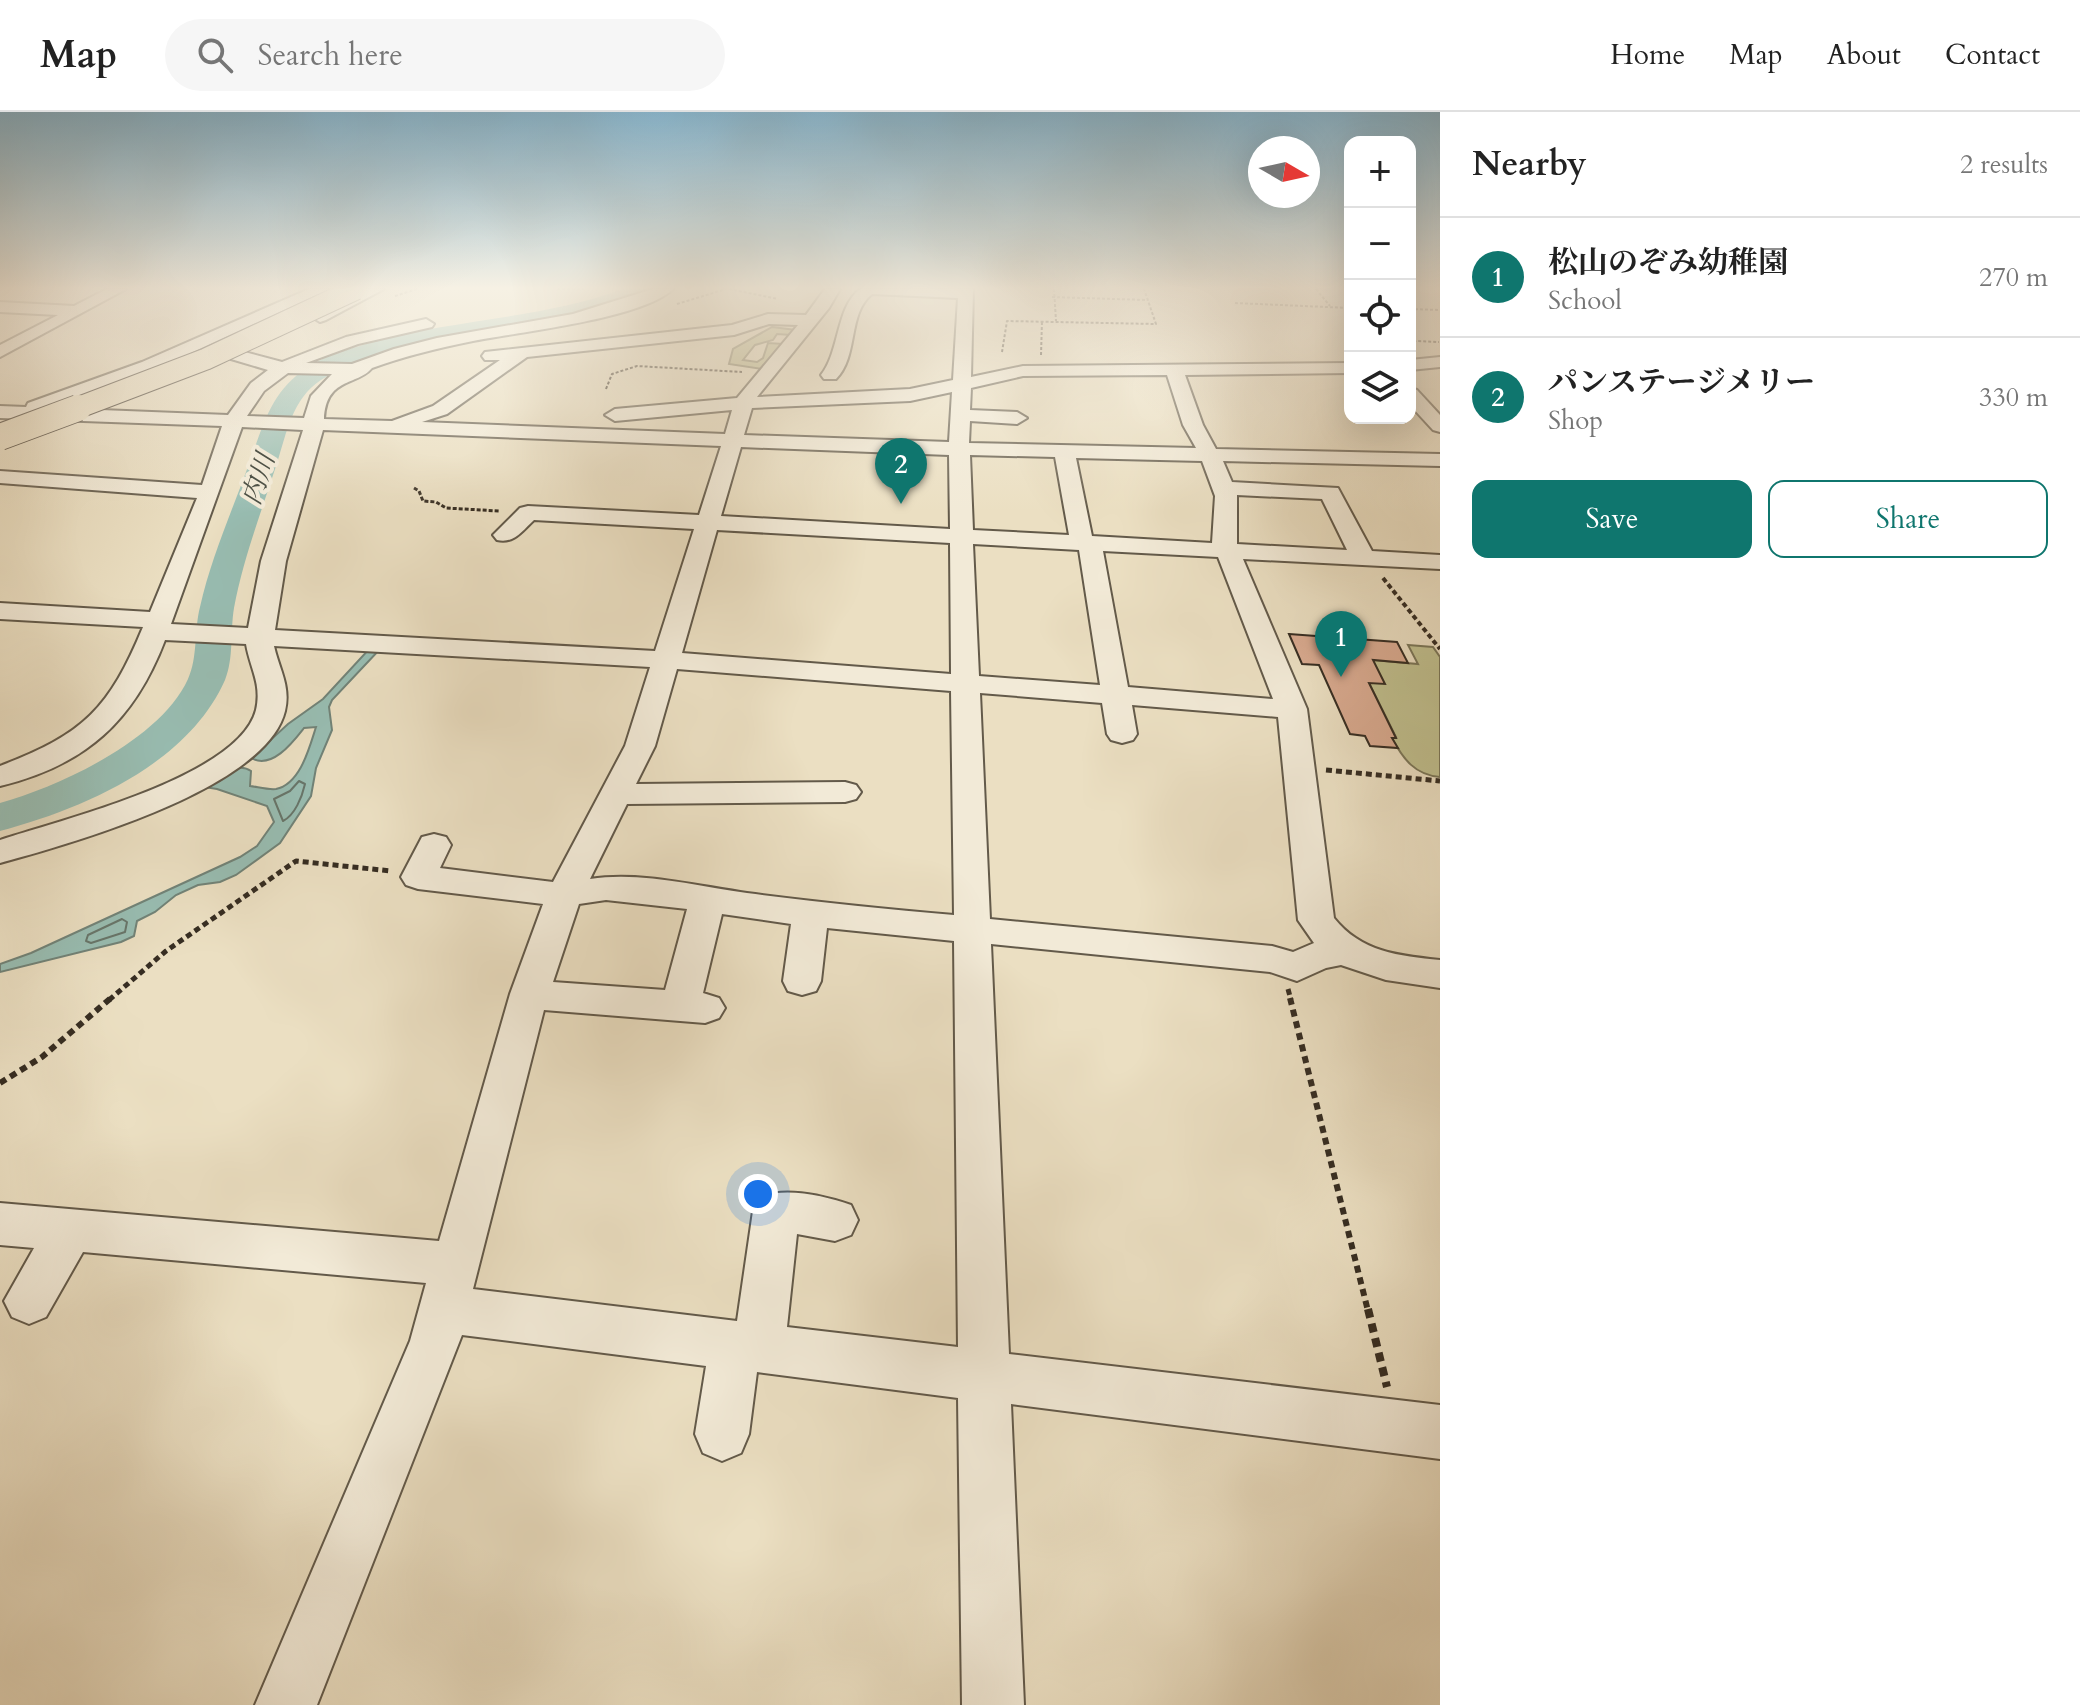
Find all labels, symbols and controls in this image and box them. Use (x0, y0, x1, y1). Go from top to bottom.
search box (165, 19, 725, 91)
text: Map (40, 29, 117, 81)
icon: search (193, 33, 237, 77)
text: Search here (257, 35, 403, 76)
text: Home (1610, 36, 1685, 74)
text: Map (1729, 36, 1783, 74)
text: About (1827, 36, 1901, 74)
text: Contact (1945, 36, 2040, 74)
north arrow (1248, 136, 1320, 208)
map controls (1344, 136, 1416, 424)
button: + (1344, 136, 1416, 208)
text: Nearby (1472, 141, 1587, 187)
text: 2 results (1960, 147, 2048, 182)
button: − (1344, 208, 1416, 280)
text: 松山のぞみ幼稚園 (1548, 242, 1788, 283)
text: 1 (1491, 260, 1505, 295)
text: 270 m (1979, 260, 2048, 295)
button: locate (1344, 280, 1416, 352)
text: School (1548, 283, 1622, 318)
button: layers (1344, 352, 1416, 424)
text: パンステージメリー (1548, 362, 1815, 403)
text: 2 (1491, 380, 1505, 415)
text: 330 m (1979, 380, 2048, 415)
text: Shop (1548, 403, 1603, 438)
pin: 2 (875, 438, 927, 504)
water label: 内川 (234, 446, 284, 509)
button: Save (1472, 480, 1752, 558)
button: Share (1768, 480, 2048, 558)
pin: 1 (1315, 611, 1367, 677)
your location (738, 1174, 778, 1214)

